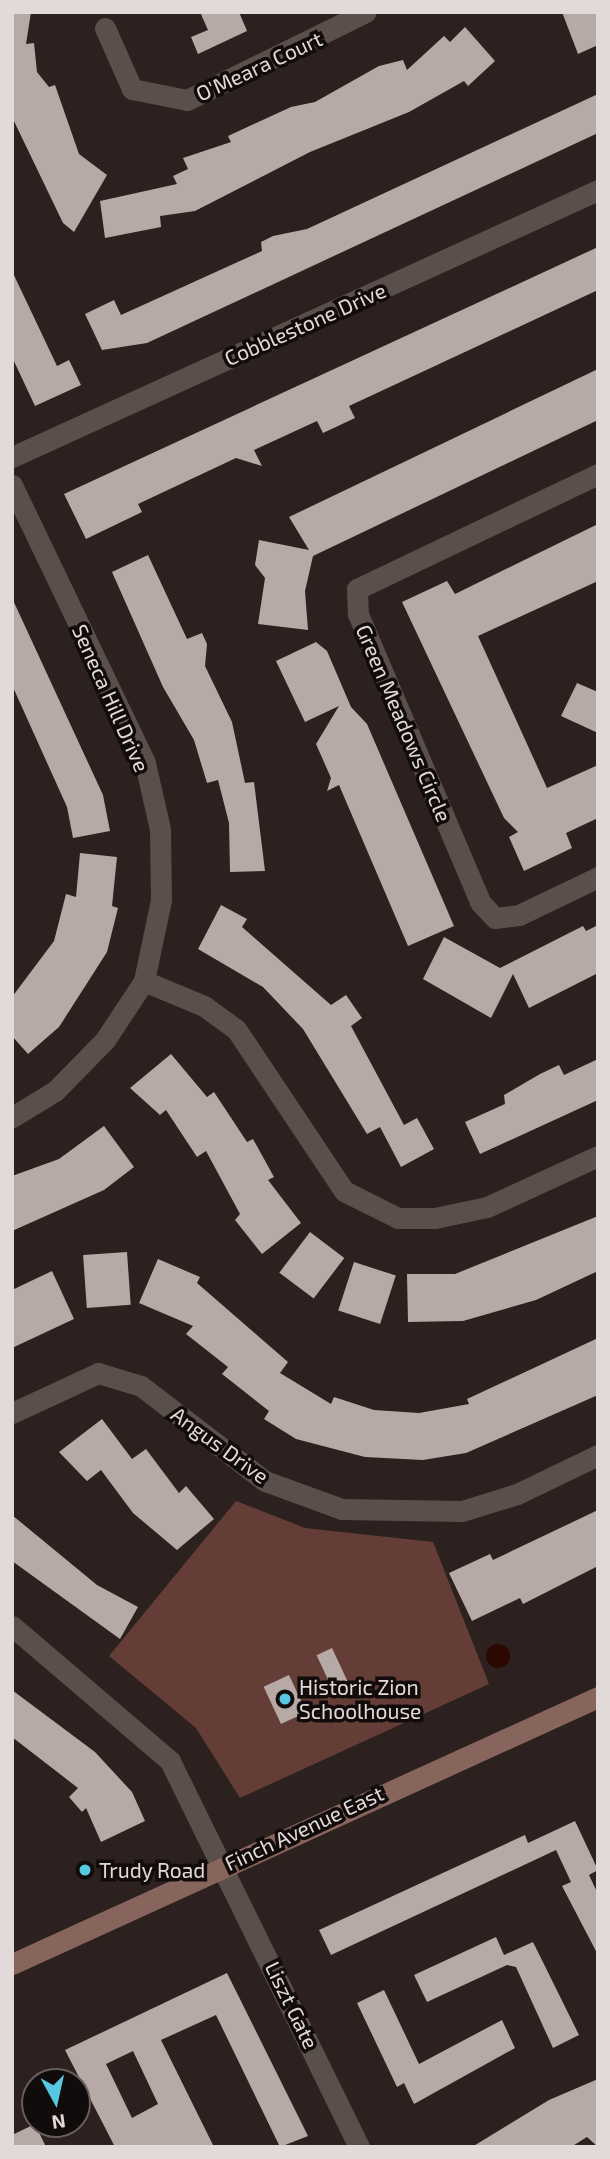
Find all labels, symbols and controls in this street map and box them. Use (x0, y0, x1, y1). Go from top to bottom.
street label: O'Meara Court (192, 26, 326, 106)
street label: Cobblestone Drive (220, 277, 390, 371)
street label: Seneca Hill Drive (67, 620, 155, 776)
street label: Green Meadows Circle (351, 621, 457, 825)
street label: Angus Drive (166, 1401, 274, 1489)
place label: Historic Zion Schoolhouse (299, 1674, 421, 1724)
marker: Historic Zion Schoolhouse (277, 1691, 293, 1707)
street label: Finch Avenue East (220, 1780, 388, 1876)
place label: Trudy Road (99, 1857, 206, 1883)
marker: Trudy Road (77, 1862, 93, 1878)
street label: Liszt Gate (260, 1957, 324, 2053)
north arrow (21, 2068, 91, 2138)
text: N (50, 2110, 67, 2135)

